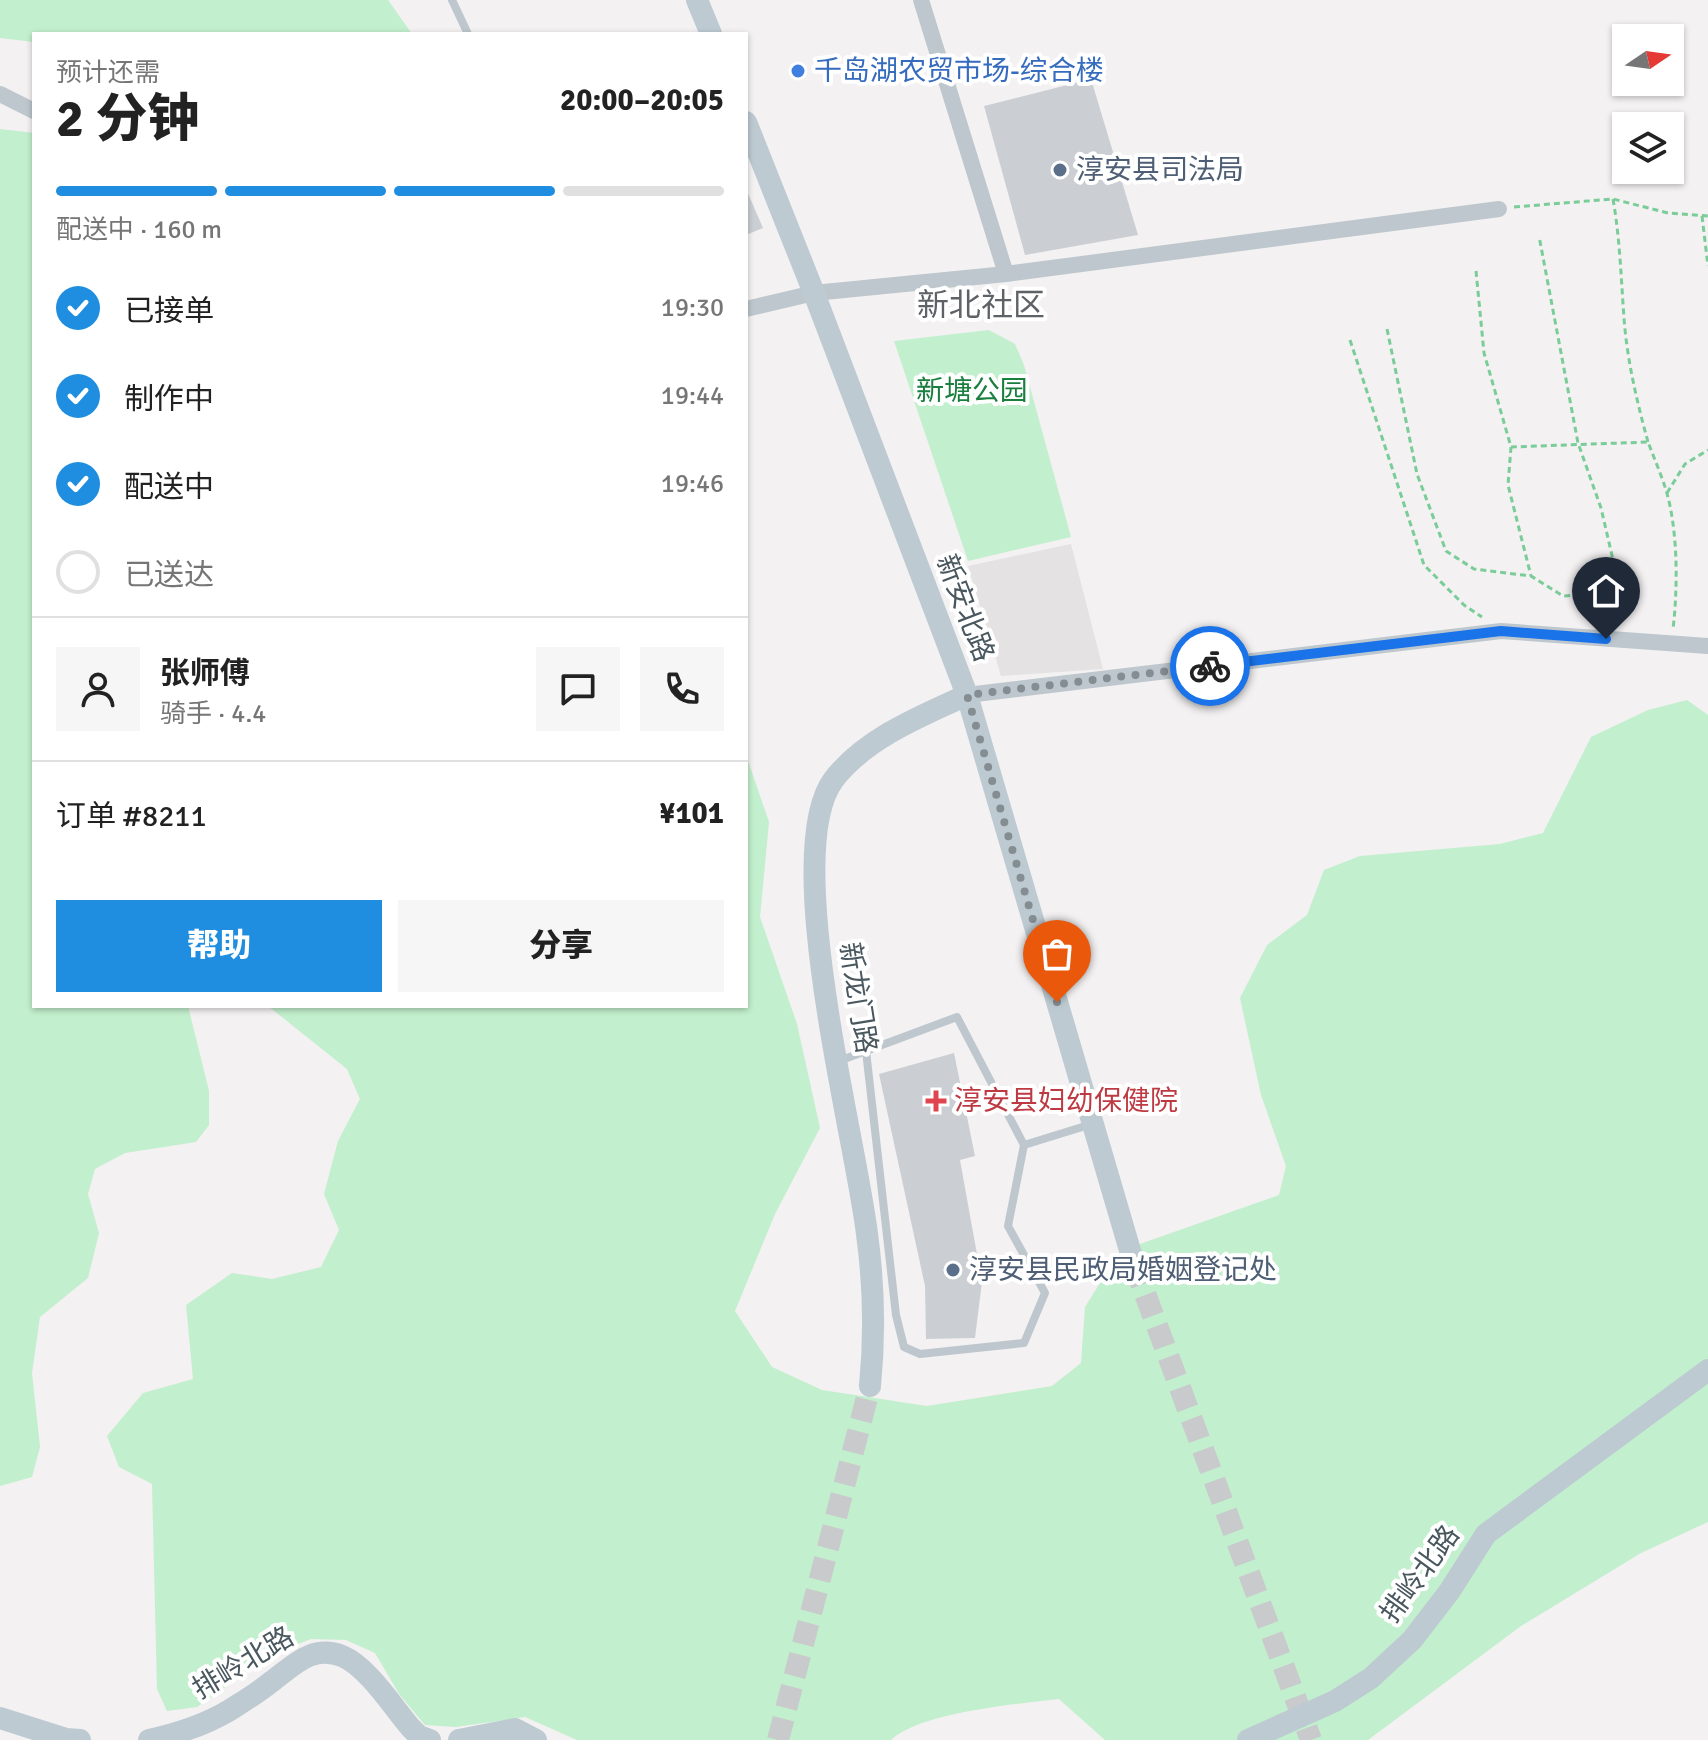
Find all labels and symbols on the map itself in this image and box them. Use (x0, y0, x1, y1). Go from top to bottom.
north arrow (1612, 24, 1684, 96)
place label: 千岛湖农贸市场-综合楼 (814, 54, 1104, 88)
marker: 千岛湖农贸市场-综合楼 (789, 62, 807, 80)
place label: 淳安县司法局 (1076, 153, 1244, 187)
marker: 淳安县司法局 (1051, 161, 1069, 179)
district label: 新北社区 (917, 286, 1045, 325)
park label: 新塘公园 (916, 374, 1028, 408)
street label: 新安北路 (929, 550, 1001, 666)
pin (1572, 557, 1640, 639)
courier (1170, 626, 1250, 706)
pin (1023, 920, 1091, 1002)
street label: 新龙门路 (832, 940, 884, 1056)
place label: 淳安县妇幼保健院 (954, 1084, 1178, 1118)
marker: 淳安县妇幼保健院 (925, 1090, 947, 1112)
place label: 淳安县民政局婚姻登记处 (969, 1253, 1277, 1287)
marker: 淳安县民政局婚姻登记处 (944, 1261, 962, 1279)
street label: 排岭北路 (1373, 1519, 1467, 1629)
street label: 排岭北路 (186, 1620, 300, 1706)

